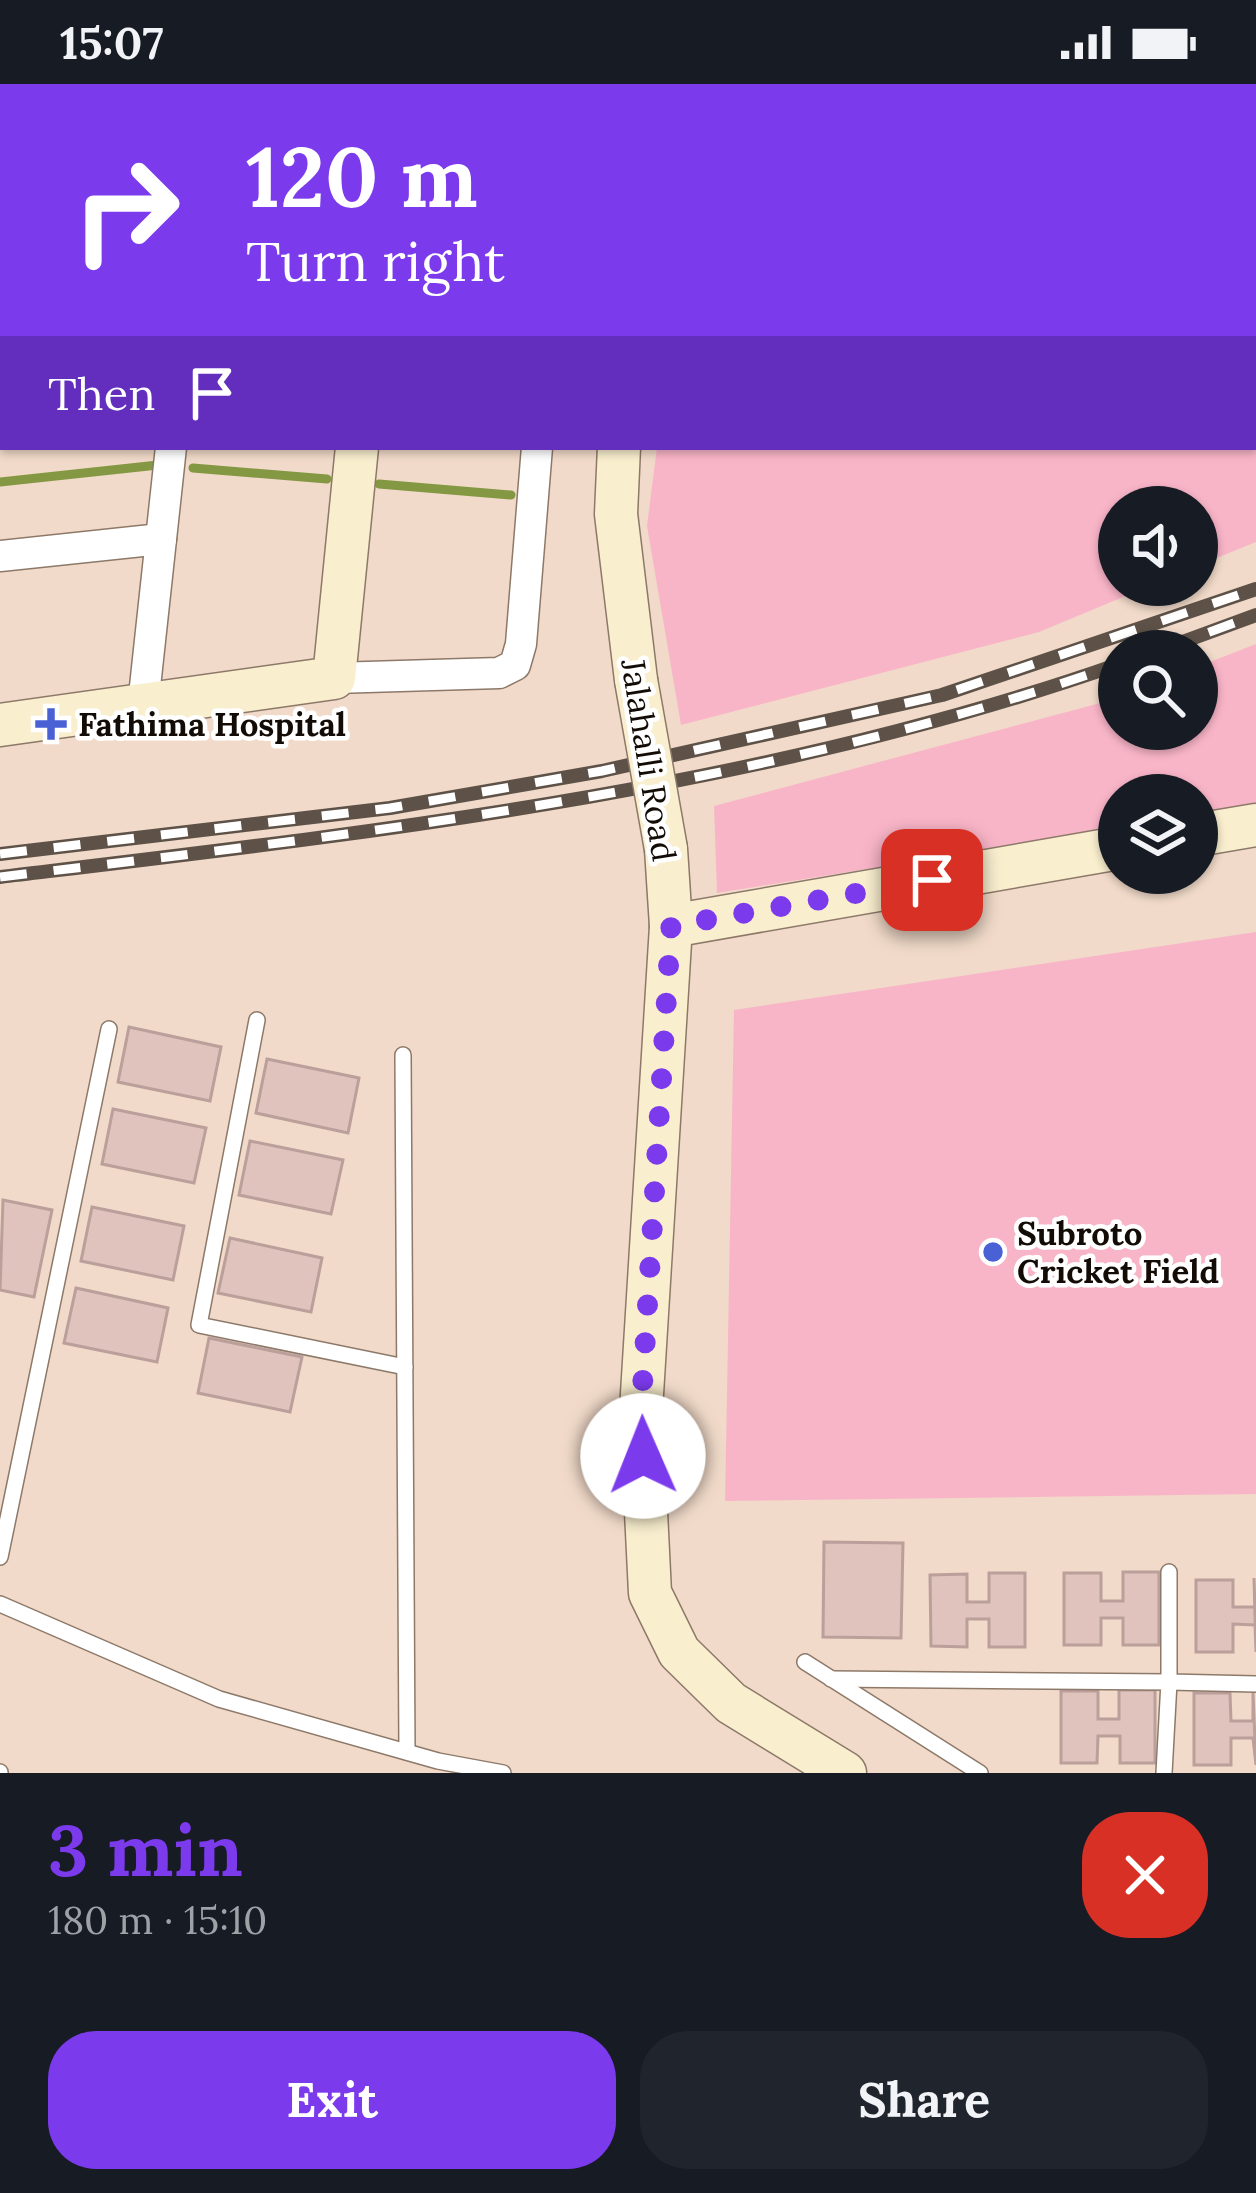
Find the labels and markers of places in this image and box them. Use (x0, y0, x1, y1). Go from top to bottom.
place label: Fathima Hospital (78, 703, 346, 745)
marker: Fathima Hospital (35, 708, 67, 740)
pin (881, 829, 983, 931)
place label: Subroto Cricket Field (1017, 1212, 1219, 1292)
marker: Subroto Cricket Field (980, 1239, 1006, 1265)

